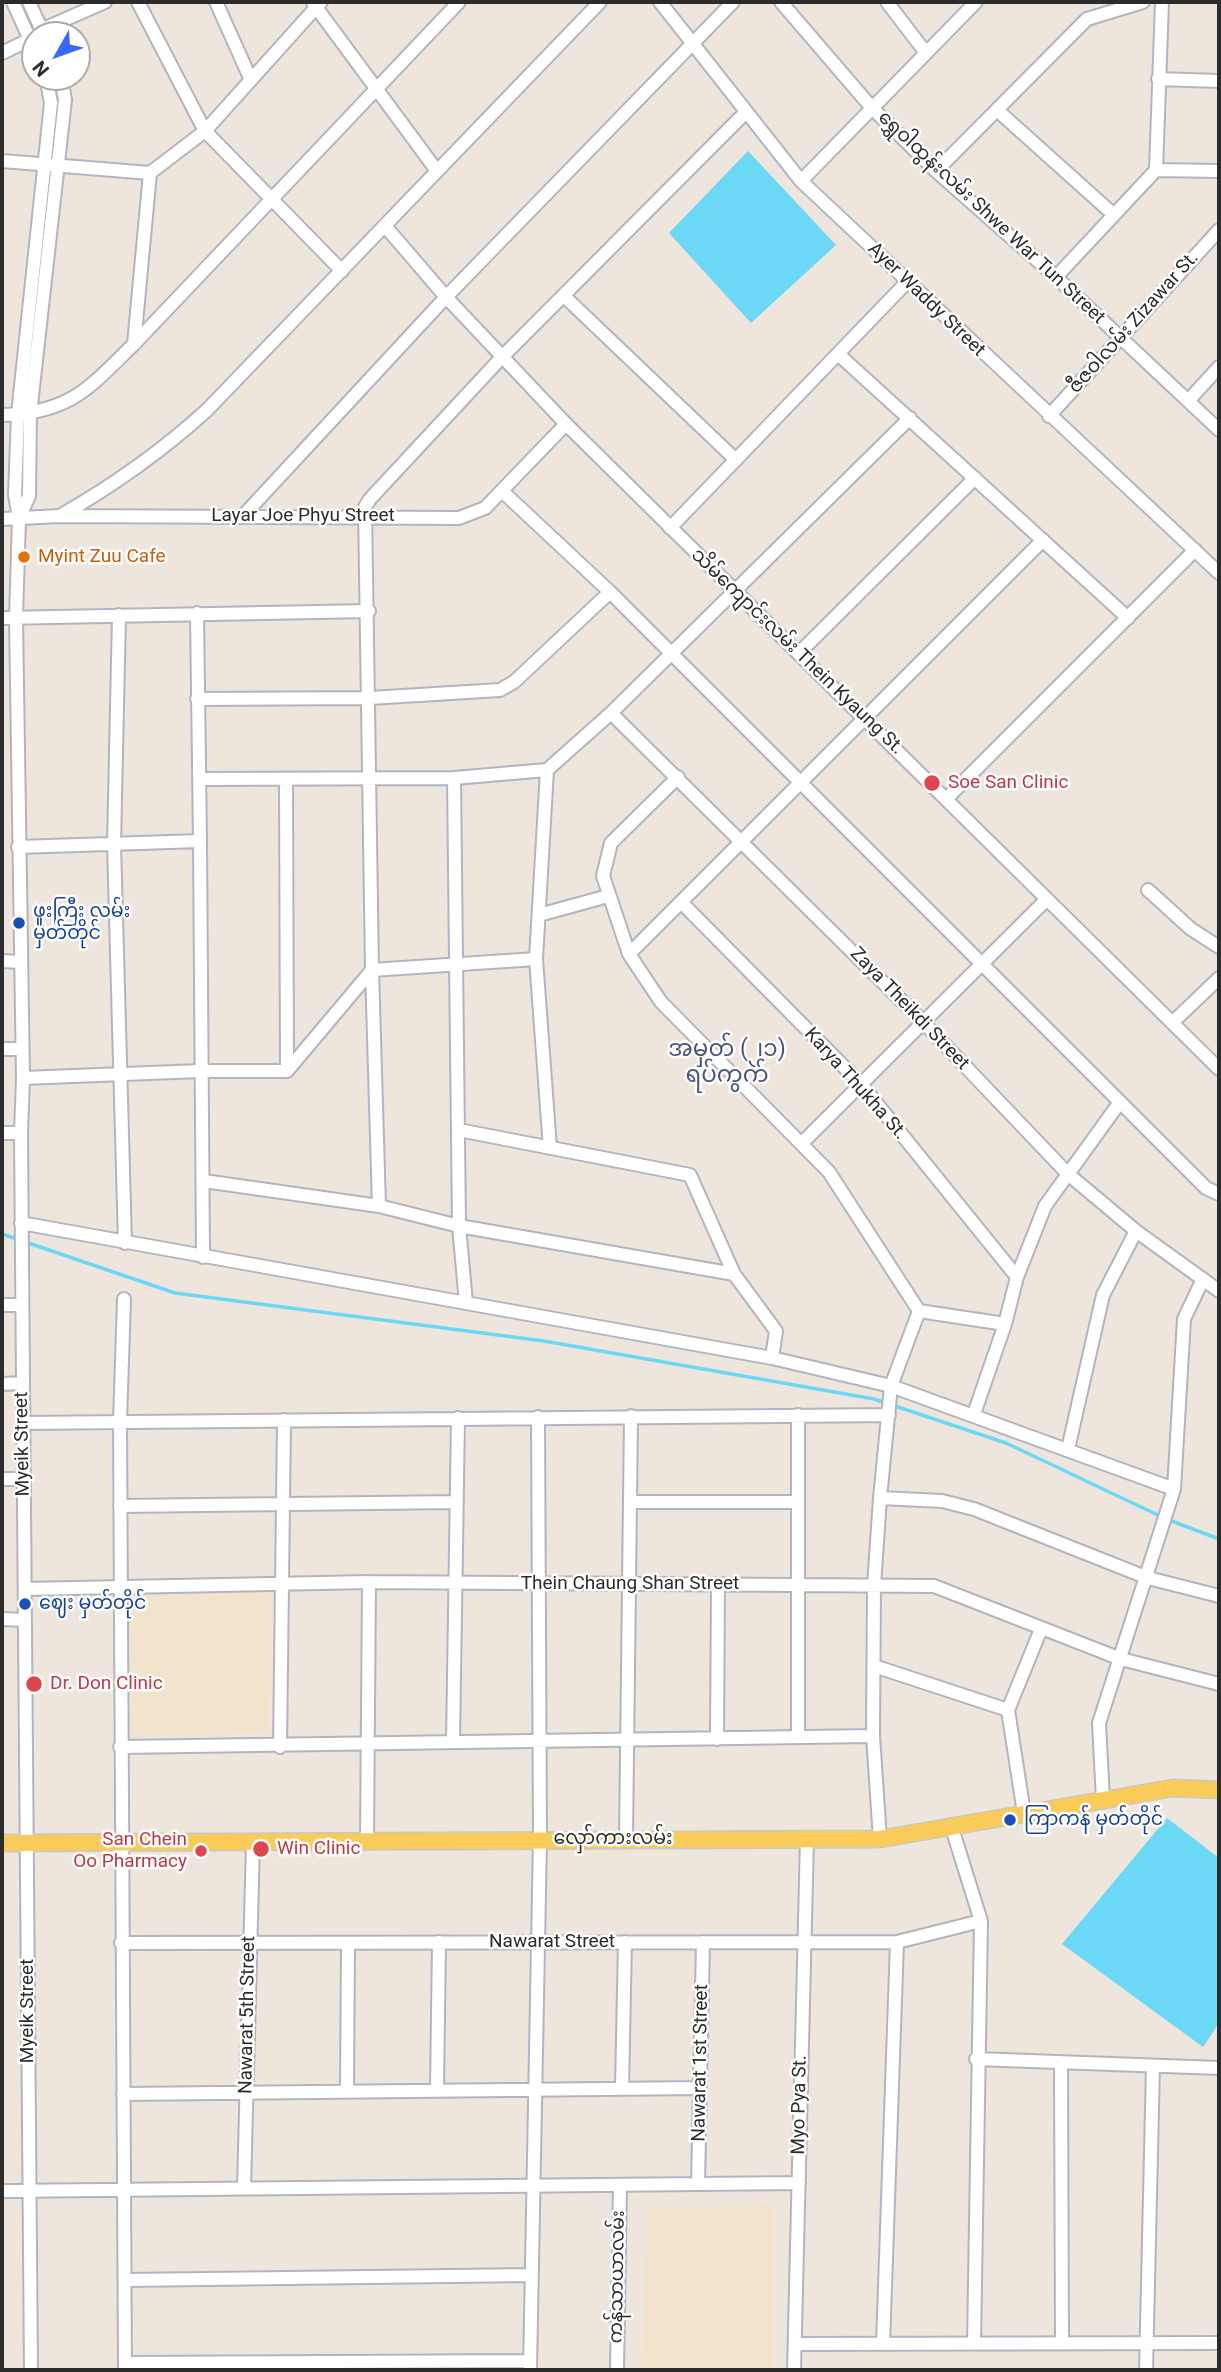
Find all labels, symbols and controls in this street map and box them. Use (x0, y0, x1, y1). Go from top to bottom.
north arrow (21, 21, 91, 91)
text: N (28, 56, 54, 81)
street label: ရွှေဝါထွန်းလမ်း Shwe War Tun Street (873, 107, 1109, 329)
street label: Ayer Waddy Street (863, 238, 989, 362)
street label: ဇီဇဝါလမ်း Zizawar St. (1064, 247, 1204, 399)
street label: Layar Joe Phyu Street (211, 505, 395, 527)
street label: သိမ်ကျောင်းလမ်း Thein Kyaung St. (686, 544, 908, 760)
place label: Myint Zuu Cafe (38, 546, 166, 568)
marker: Myint Zuu Cafe (16, 549, 32, 565)
place label: Soe San Clinic (948, 772, 1068, 794)
marker: Soe San Clinic (922, 773, 942, 793)
place label: ဖူးကြီး လမ်း မှတ်တိုင် (33, 901, 130, 945)
marker: ဖူးကြီး လမ်း မှတ်တိုင် (11, 915, 27, 931)
street label: Zaya Theikdi Street (845, 943, 973, 1075)
street label: Karya Thukha St. (799, 1023, 911, 1145)
district label: အမှတ် (၂၁) ရပ်ကွက် (668, 1036, 786, 1090)
street label: Myeik Street (11, 1391, 35, 1497)
street label: Thein Chaung Shan Street (521, 1573, 739, 1595)
place label: ဈေး မှတ်တိုင် (39, 1593, 146, 1615)
marker: ဈေး မှတ်တိုင် (17, 1596, 33, 1612)
place label: Dr. Don Clinic (50, 1673, 163, 1695)
marker: Dr. Don Clinic (24, 1674, 44, 1694)
place label: ကြာကန် မှတ်တိုင် (1024, 1809, 1163, 1831)
marker: ကြာကန် မှတ်တိုင် (1002, 1812, 1018, 1828)
street label: လှော်ကားလမ်း (553, 1828, 673, 1850)
place label: San Chein Oo Pharmacy (73, 1829, 187, 1873)
place label: Win Clinic (277, 1838, 360, 1860)
marker: Win Clinic (251, 1839, 271, 1859)
marker: San Chein Oo Pharmacy (193, 1843, 209, 1859)
street label: Nawarat Street (489, 1931, 615, 1953)
street label: Nawarat 5th Street (235, 1936, 261, 2094)
street label: Myeik Street (17, 1959, 39, 2063)
street label: Nawarat 1st Street (688, 1984, 714, 2142)
street label: Myo Pya St. (788, 2055, 812, 2155)
street label: ကန်သာယာလမ်း (605, 2210, 631, 2344)

